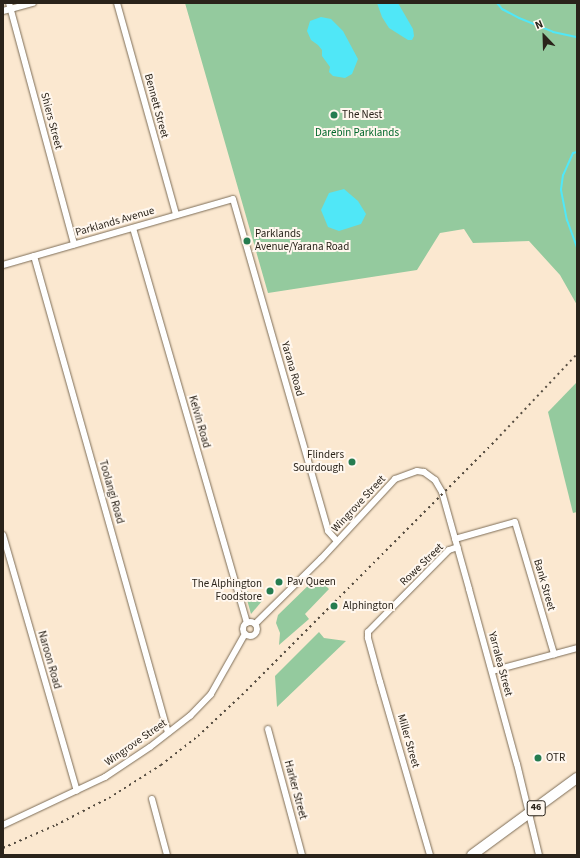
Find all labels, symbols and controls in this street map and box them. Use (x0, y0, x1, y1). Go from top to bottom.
north arrow (524, 16, 564, 56)
text: N (533, 16, 545, 33)
street label: Bennett Street (141, 72, 171, 140)
street label: Shiers Street (37, 91, 65, 151)
place label: The Nest (342, 108, 382, 122)
marker: The Nest (329, 110, 339, 120)
park label: Darebin Parklands (315, 126, 399, 140)
street label: Parklands Avenue (74, 204, 156, 240)
place label: Parklands Avenue/Yarana Road (255, 228, 349, 254)
marker: Parklands Avenue/Yarana Road (242, 236, 252, 246)
street label: Yarana Road (278, 340, 306, 398)
street label: Kelvin Road (185, 394, 213, 450)
place label: Flinders Sourdough (293, 449, 344, 475)
marker: Flinders Sourdough (347, 457, 357, 467)
street label: Toolangi Road (96, 459, 126, 525)
street label: Wingrove Street (329, 473, 389, 535)
street label: Rowe Street (398, 541, 446, 589)
street label: Bank Street (530, 558, 558, 612)
place label: Pav Queen (287, 575, 336, 589)
marker: Pav Queen (274, 577, 284, 587)
place label: The Alphington Foodstore (192, 578, 262, 604)
marker: The Alphington Foodstore (265, 586, 275, 596)
place label: Alphington (343, 599, 394, 613)
marker: Alphington (328, 600, 340, 612)
street label: Naroon Road (34, 629, 64, 691)
street label: Yarralea Street (485, 630, 515, 698)
street label: Miller Street (394, 713, 422, 769)
street label: Wingrove Street (102, 717, 170, 769)
place label: OTR (546, 751, 565, 765)
marker: OTR (533, 753, 543, 763)
street label: Harker Street (281, 759, 309, 821)
road number: 46 (526, 800, 546, 816)

